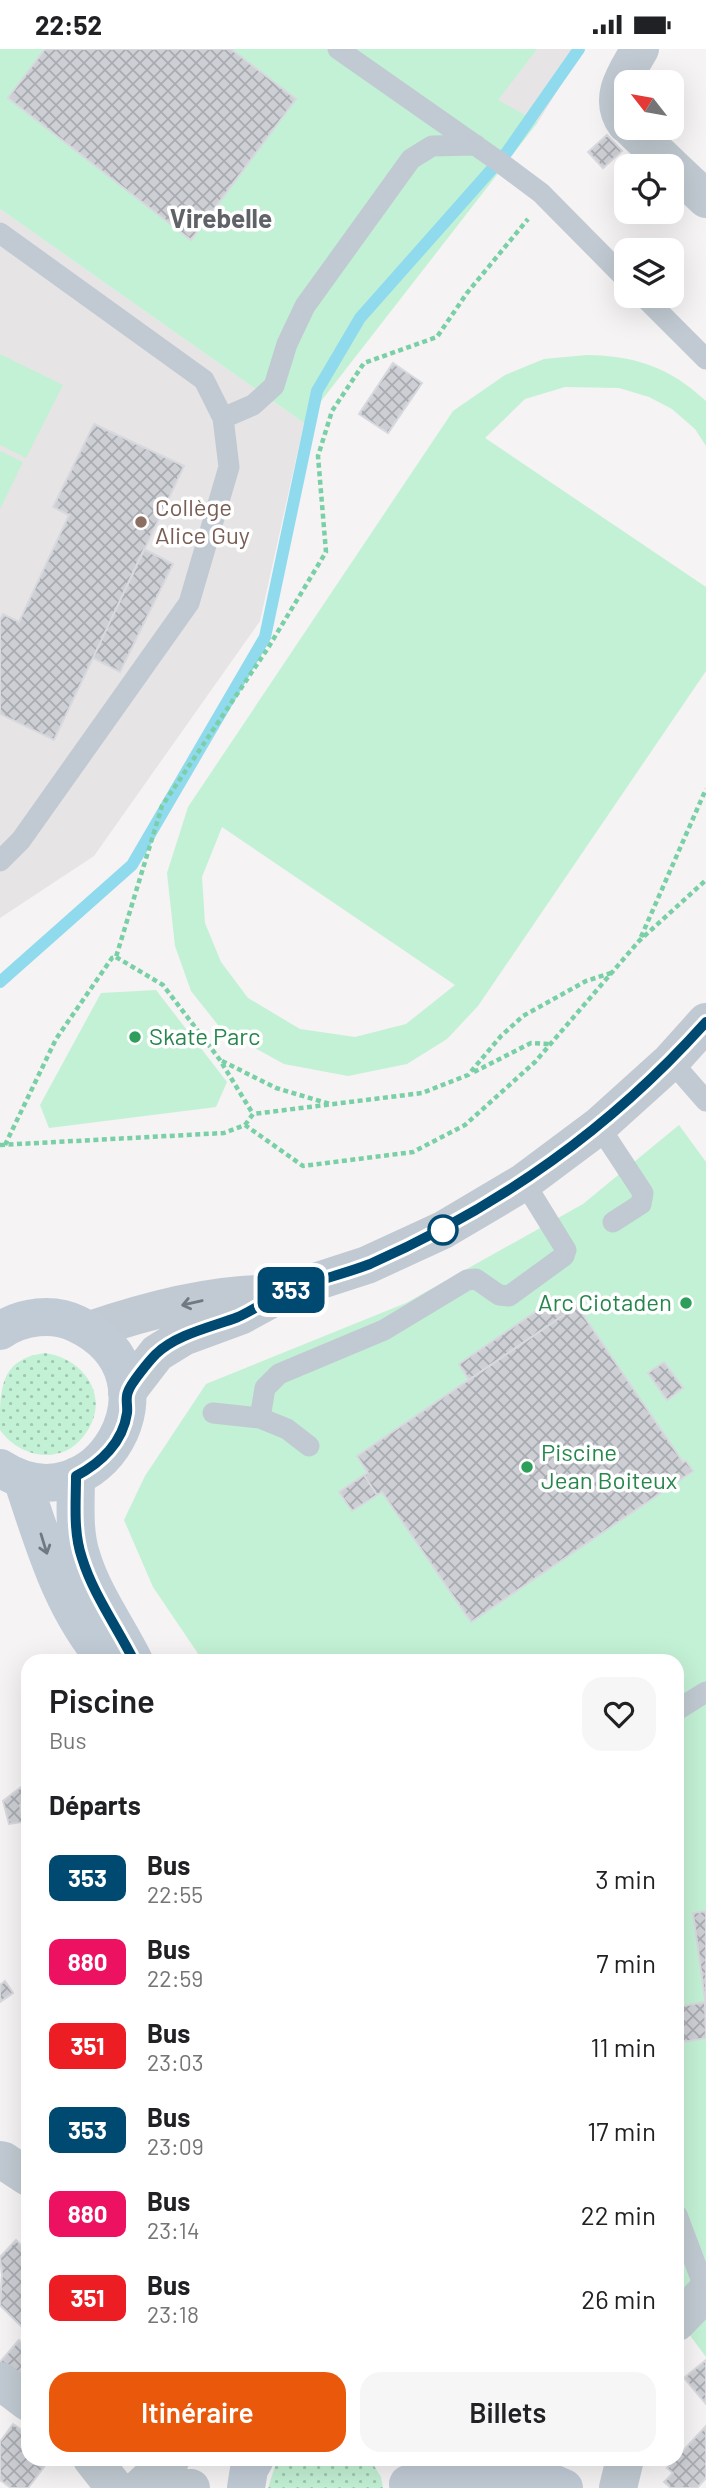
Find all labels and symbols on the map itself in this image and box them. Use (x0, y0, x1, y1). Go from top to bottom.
north arrow (614, 70, 684, 140)
district label: Virebelle (170, 202, 272, 233)
place label: Collège Alice Guy (155, 492, 250, 549)
marker: Collège Alice Guy (133, 514, 149, 530)
place label: Skate Parc (149, 1021, 260, 1050)
marker: Skate Parc (127, 1029, 143, 1045)
unlabelled marker (428, 1215, 458, 1245)
line badge: 353 (251, 1267, 331, 1313)
place label: Arc Ciotaden (538, 1287, 672, 1316)
marker: Arc Ciotaden (678, 1295, 694, 1311)
one-way arrow (181, 1297, 204, 1310)
place label: Piscine Jean Boiteux (541, 1437, 677, 1494)
marker: Piscine Jean Boiteux (519, 1459, 535, 1475)
one-way arrow (38, 1533, 51, 1555)

